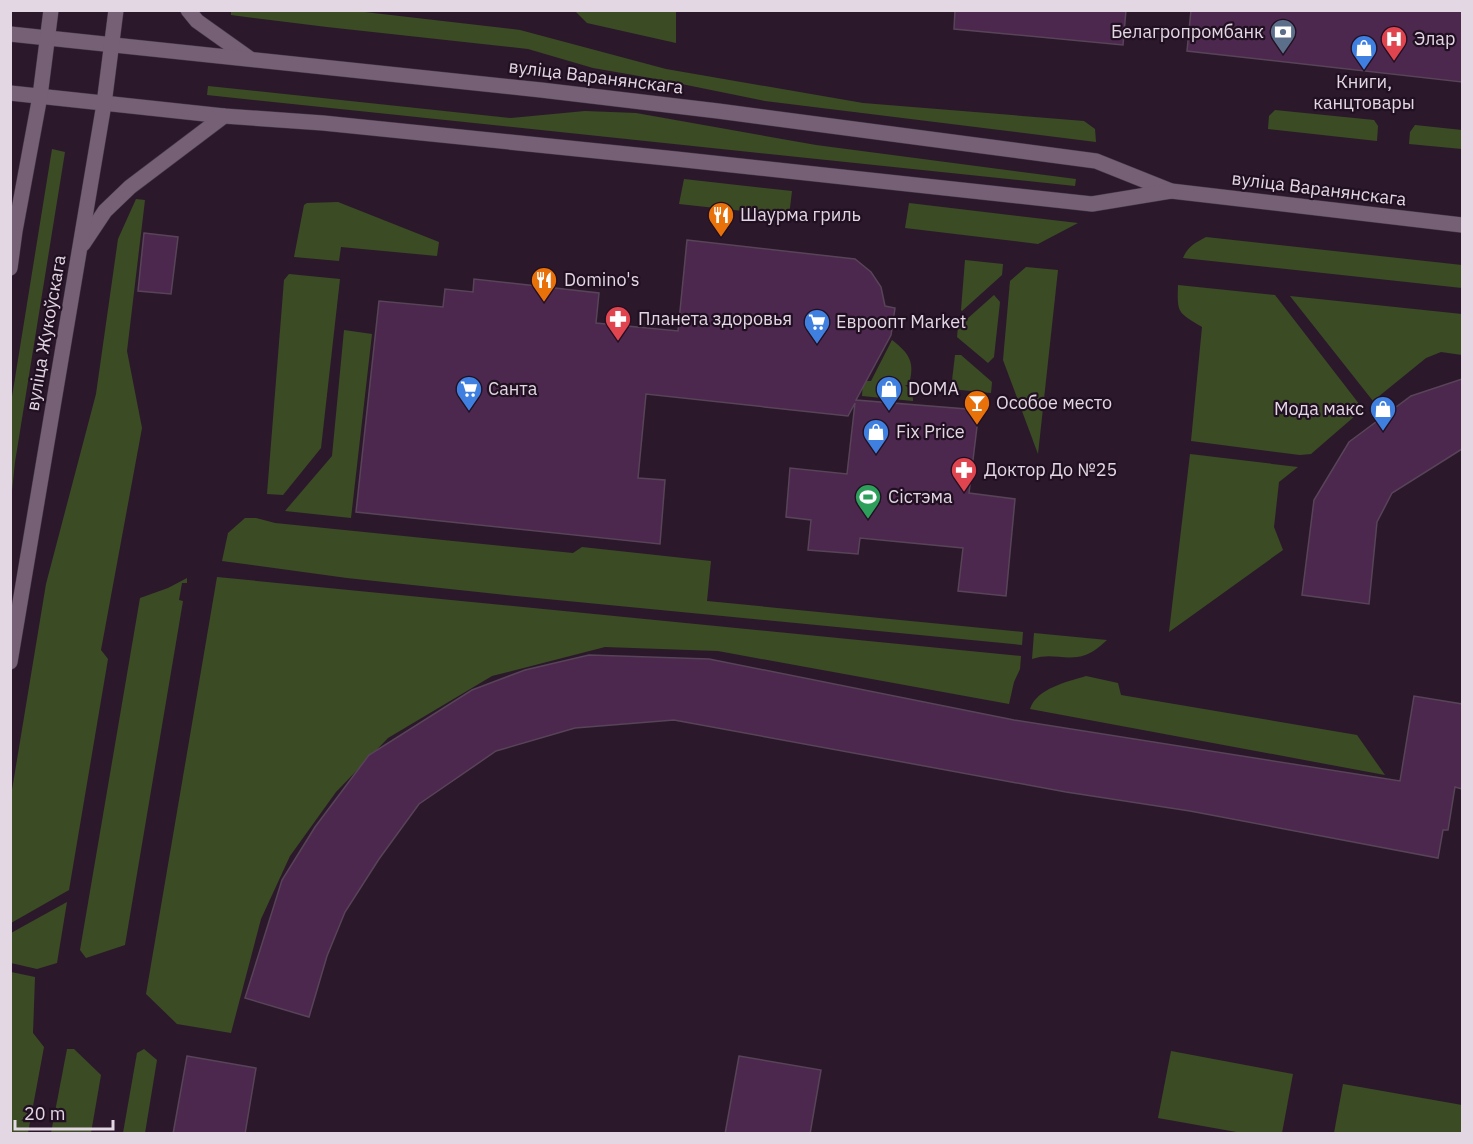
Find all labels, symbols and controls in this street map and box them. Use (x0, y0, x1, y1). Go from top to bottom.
bank icon: Белагропромбанк (1268, 17, 1298, 55)
place label: Белагропромбанк (1111, 20, 1264, 43)
hospital icon: Элар (1379, 24, 1409, 62)
place label: Элар (1414, 27, 1455, 50)
shop icon: Книги, канцтовары (1349, 33, 1379, 71)
street label: вуліца Варанянскага (507, 54, 685, 99)
place label: Книги, канцтовары (1313, 70, 1415, 114)
street label: вуліца Варанянскага (1230, 166, 1408, 211)
restaurant icon: Шаурма гриль (706, 200, 736, 238)
place label: Шаурма гриль (740, 203, 861, 226)
street label: вуліца Жукоўскага (20, 253, 71, 413)
restaurant icon: Domino's (529, 265, 559, 303)
place label: Domino's (564, 268, 639, 291)
pharmacy icon: Планета здоровья (603, 304, 633, 342)
place label: Планета здоровья (638, 307, 792, 330)
supermarket icon: Евроопт Market (802, 307, 832, 345)
place label: Евроопт Market (836, 310, 966, 333)
supermarket icon: Санта (454, 374, 484, 412)
shop icon: DOMA (874, 374, 904, 412)
place label: Санта (488, 377, 538, 400)
place label: DOMA (908, 377, 959, 400)
bar icon: Особое место (962, 388, 992, 426)
place label: Особое место (996, 391, 1112, 414)
shop icon: Мода макс (1368, 394, 1398, 432)
place label: Мода макс (1274, 397, 1364, 420)
shop icon: Fix Price (861, 417, 891, 455)
place label: Fix Price (896, 420, 965, 443)
pharmacy icon: Доктор До №25 (949, 455, 979, 493)
place label: Доктор До №25 (984, 458, 1117, 481)
sports icon: Сістэма (853, 482, 883, 520)
place label: Сістэма (888, 485, 953, 508)
scale bar (15, 1093, 112, 1131)
text: 20 m (24, 1102, 66, 1125)

